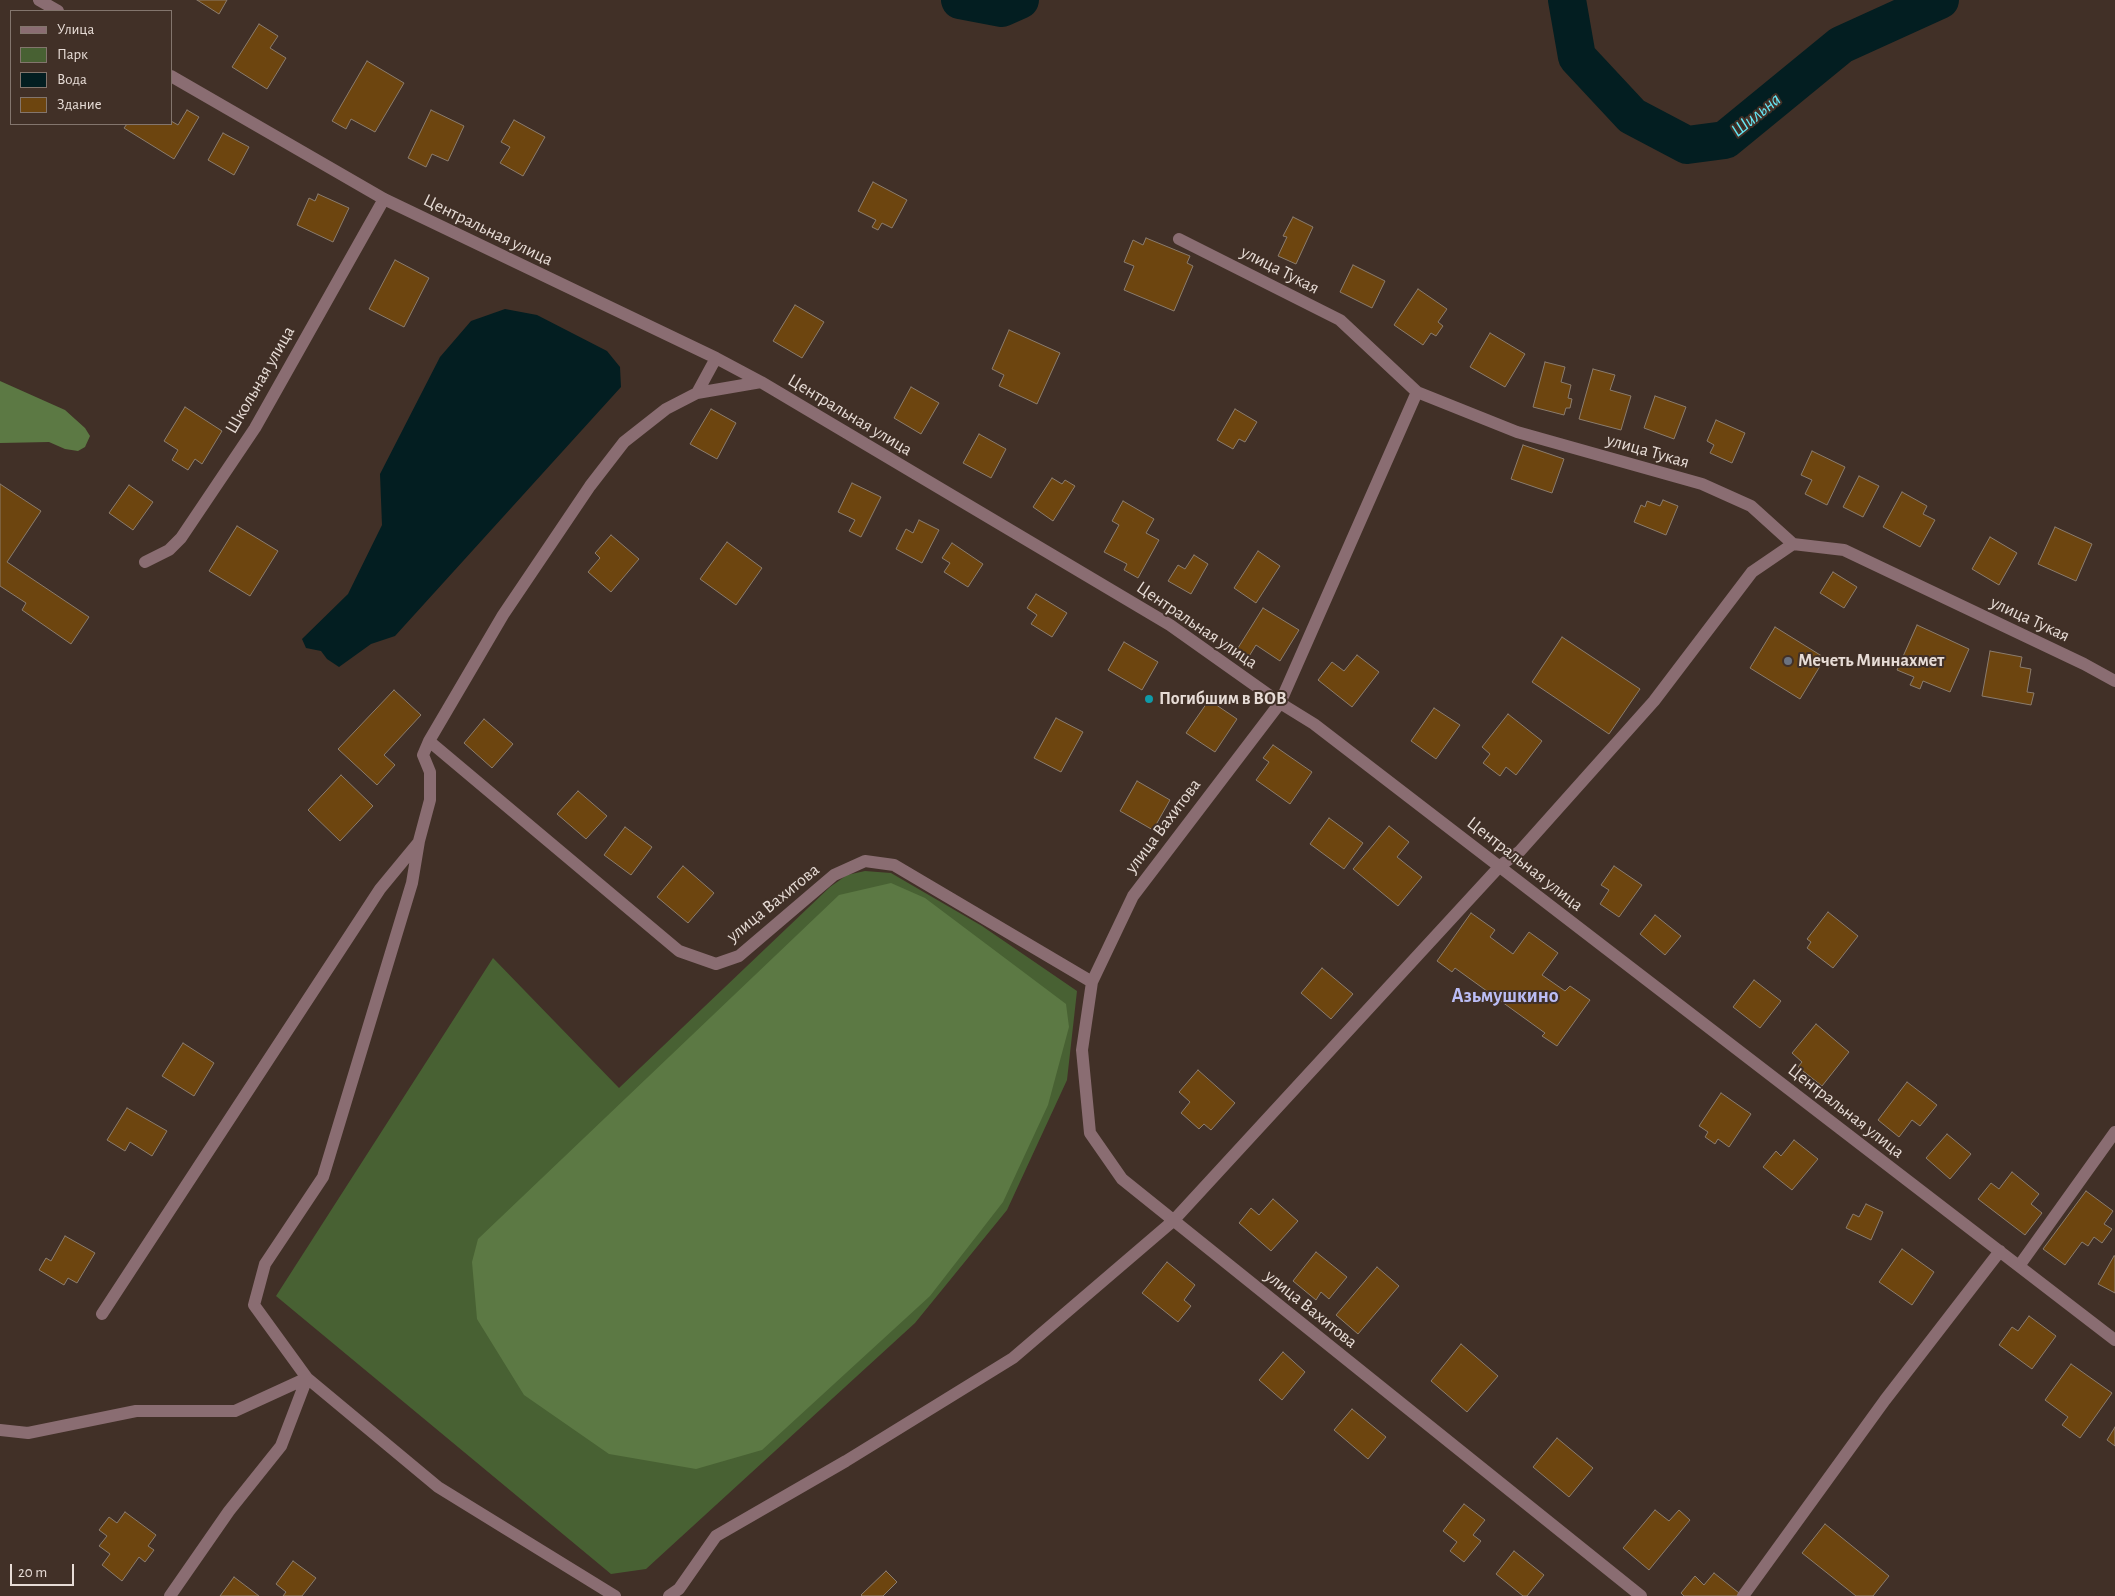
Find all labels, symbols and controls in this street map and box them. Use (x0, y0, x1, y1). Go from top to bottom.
legend (10, 10, 172, 125)
text: Улица (57, 22, 94, 37)
text: Парк (57, 47, 88, 62)
text: Вода (57, 72, 87, 87)
water label: Шильна (1727, 88, 1785, 142)
text: Здание (57, 97, 102, 112)
street label: Центральная улица (420, 189, 556, 271)
street label: улица Тукая (1237, 241, 1323, 299)
street label: Школьная улица (220, 322, 300, 438)
street label: Центральная улица (784, 369, 916, 461)
street label: улица Тукая (1604, 429, 1692, 473)
street label: Центральная улица (1132, 576, 1262, 674)
street label: улица Тукая (1987, 591, 2073, 647)
place label: Мечеть Миннахмет (1798, 650, 1944, 672)
marker: Мечеть Миннахмет (1782, 655, 1794, 667)
place label: Погибшим в ВОВ (1159, 688, 1287, 710)
marker: Погибшим в ВОВ (1143, 693, 1155, 705)
street label: улица Вахитова (1120, 774, 1206, 878)
street label: Центральная улица (1463, 812, 1587, 916)
street label: улица Вахитова (722, 859, 824, 947)
district label: Азьмушкино (1451, 984, 1559, 1008)
street label: Центральная улица (1784, 1059, 1908, 1163)
street label: улица Вахитова (1260, 1265, 1362, 1353)
scale bar (12, 1554, 76, 1586)
text: 20 m (18, 1565, 47, 1580)

